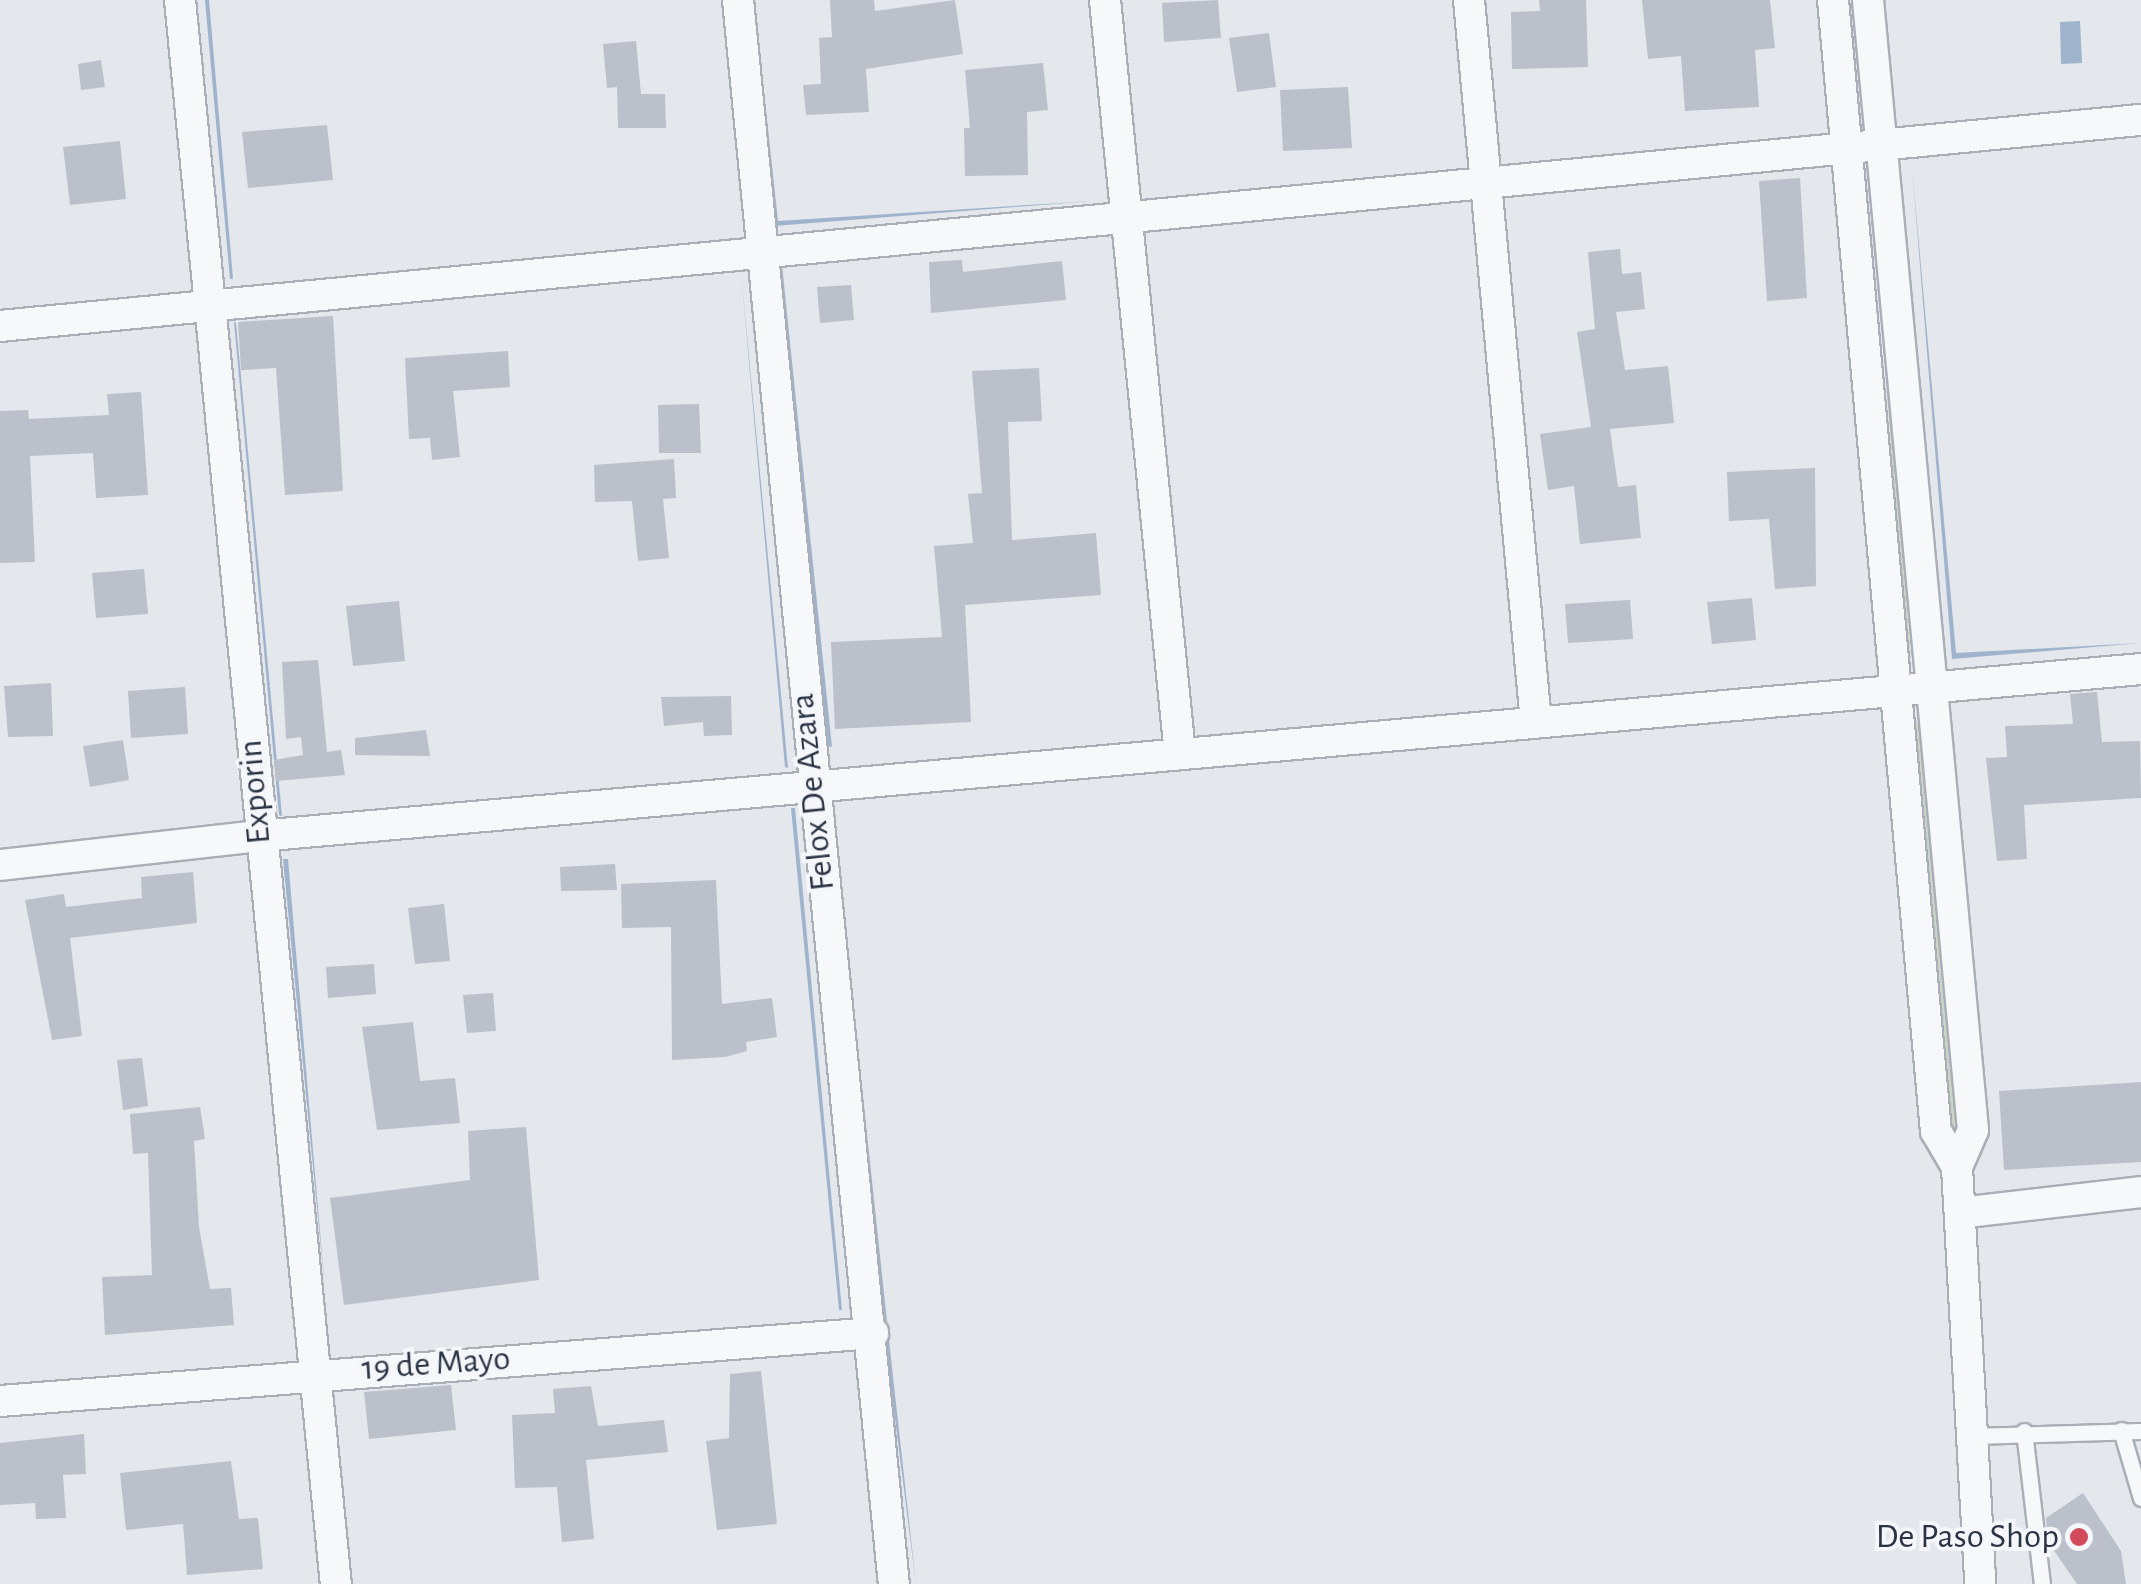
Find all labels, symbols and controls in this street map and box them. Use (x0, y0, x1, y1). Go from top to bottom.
street label: Felox De Azara (782, 691, 844, 893)
street label: Exporin (230, 738, 280, 846)
street label: 19 de Mayo (360, 1338, 512, 1390)
place label: De Paso Shop (1876, 1516, 2059, 1558)
marker: De Paso Shop (2068, 1526, 2090, 1548)

